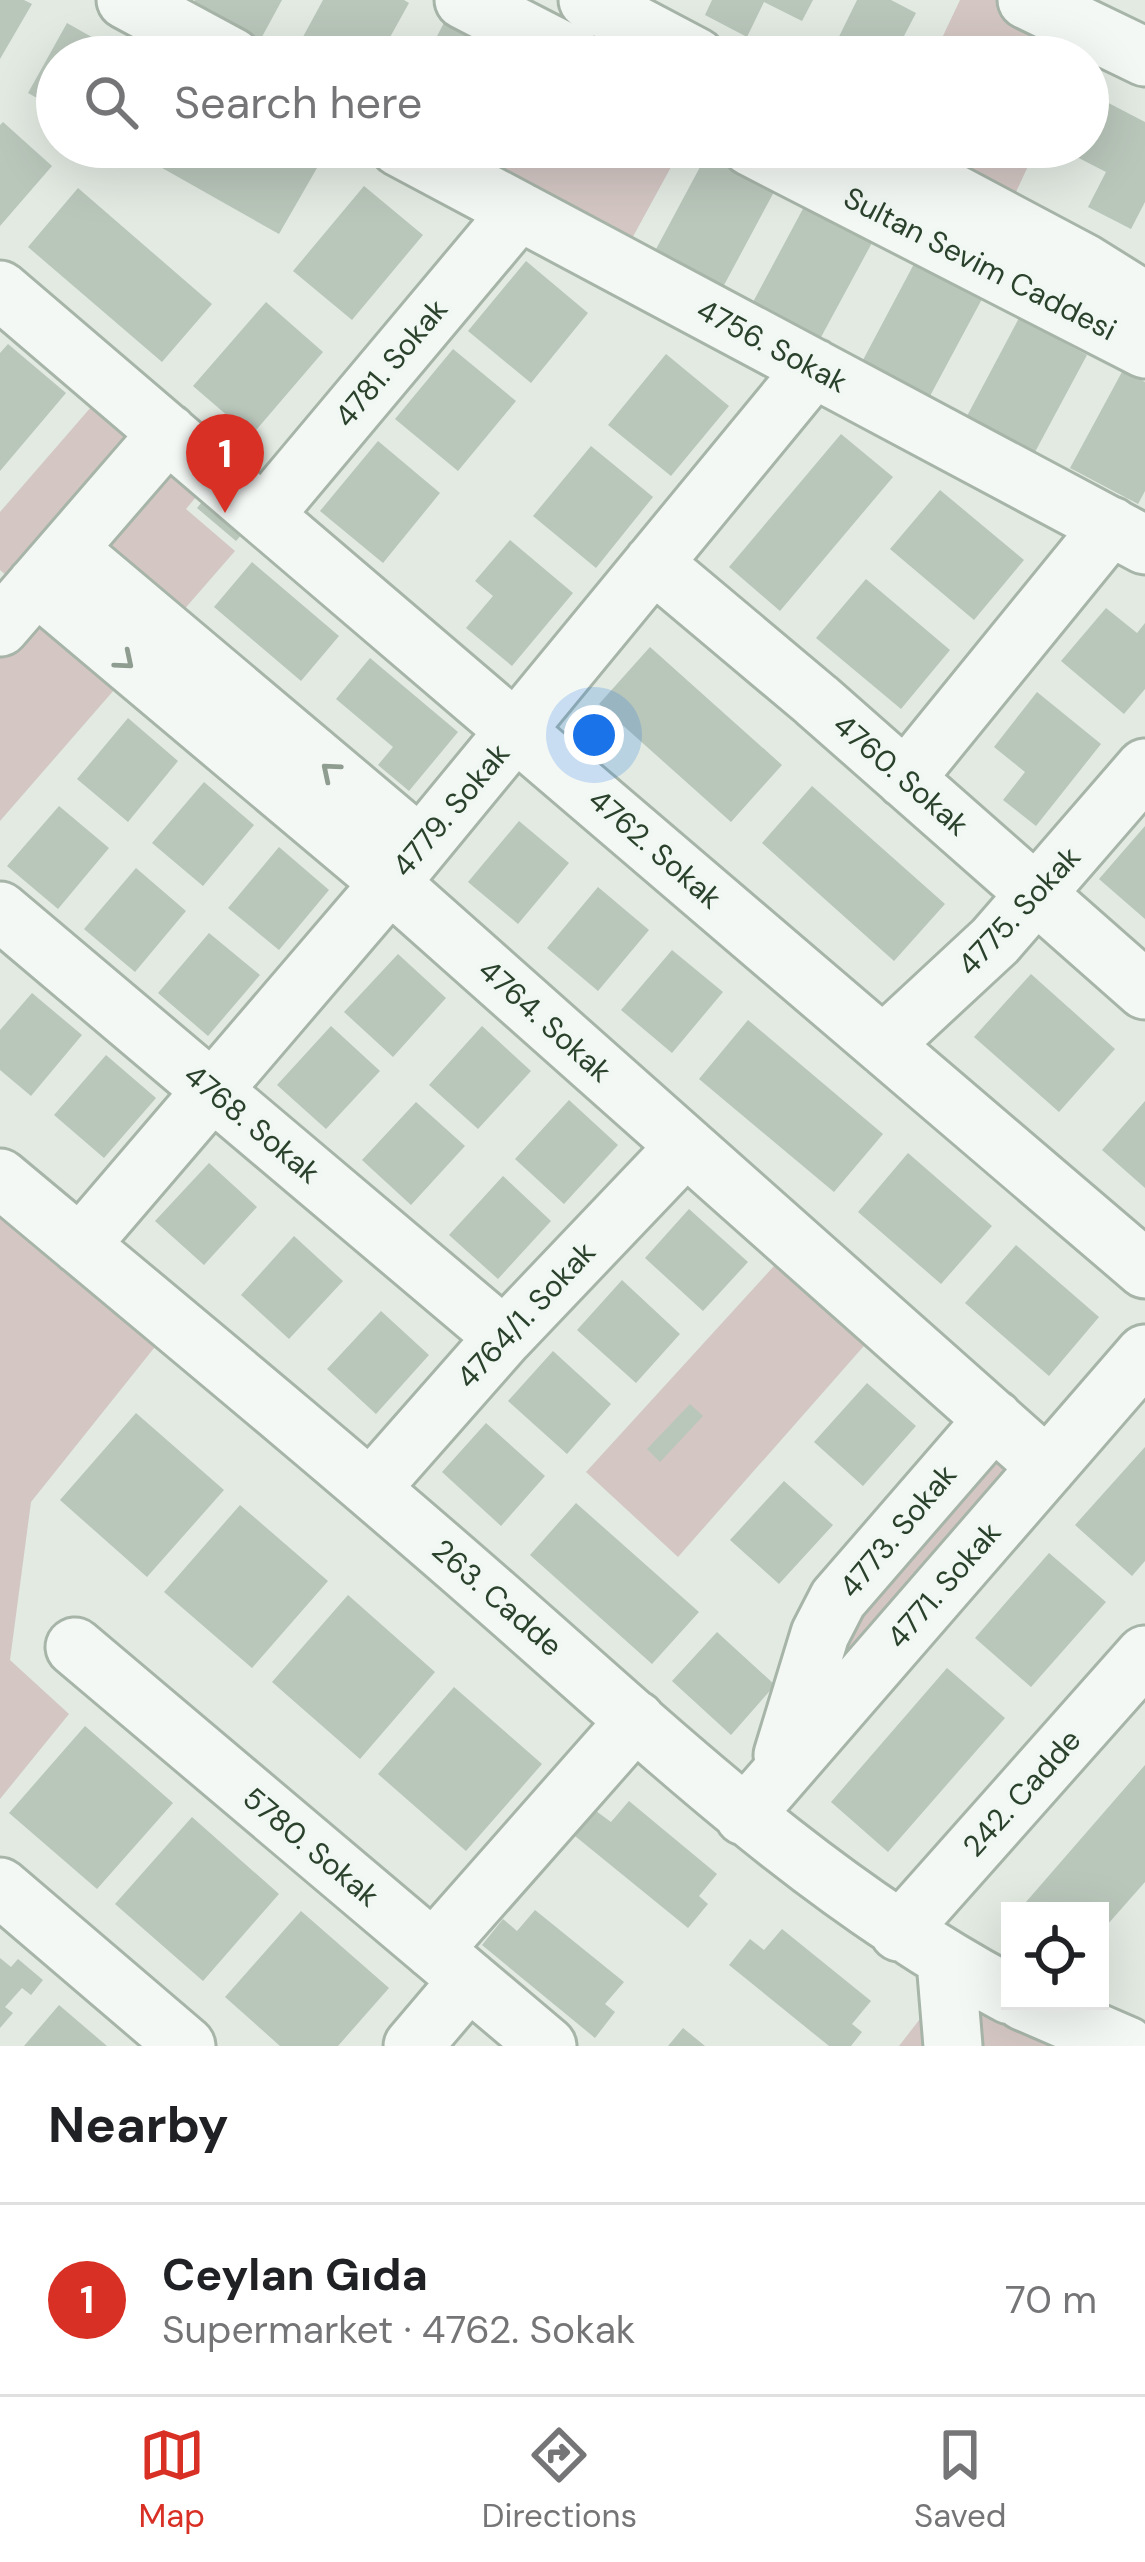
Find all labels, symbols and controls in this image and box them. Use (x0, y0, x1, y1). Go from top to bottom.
search box (36, 36, 1109, 168)
icon: search (78, 69, 144, 135)
text: Search here (174, 73, 422, 132)
street label: Sultan Sevim Caddesi (837, 178, 1123, 349)
street label: 4781. Sokak (325, 290, 456, 435)
street label: 4756. Sokak (690, 290, 854, 401)
pin: 1 (186, 414, 264, 513)
one-way arrow (111, 646, 133, 668)
your location (564, 705, 624, 765)
street label: 4760. Sokak (825, 705, 977, 844)
street label: 4779. Sokak (383, 735, 518, 885)
one-way arrow (322, 763, 344, 785)
street label: 4762. Sokak (581, 780, 730, 917)
street label: 4775. Sokak (949, 838, 1089, 984)
street label: 4764. Sokak (471, 951, 620, 1091)
street label: 4768. Sokak (176, 1055, 328, 1192)
street label: 4764/1. Sokak (448, 1233, 604, 1396)
street label: 4773. Sokak (830, 1456, 965, 1606)
street label: 4771. Sokak (878, 1513, 1009, 1656)
street label: 263. Cadde (424, 1530, 571, 1665)
street label: 242. Cadde (954, 1721, 1089, 1865)
street label: 5780. Sokak (235, 1778, 388, 1915)
map controls (1001, 1902, 1109, 2010)
button: locate (1001, 1902, 1109, 2010)
text: Nearby (48, 2091, 229, 2158)
text: Ceylan Gıda (162, 2245, 428, 2304)
text: 1 (80, 2274, 94, 2325)
text: 70 m (1005, 2274, 1097, 2325)
text: Supermarket · 4762. Sokak (162, 2304, 636, 2355)
tab: Map (138, 2422, 205, 2537)
tab: Directions (482, 2422, 637, 2537)
tab: Saved (914, 2422, 1007, 2537)

